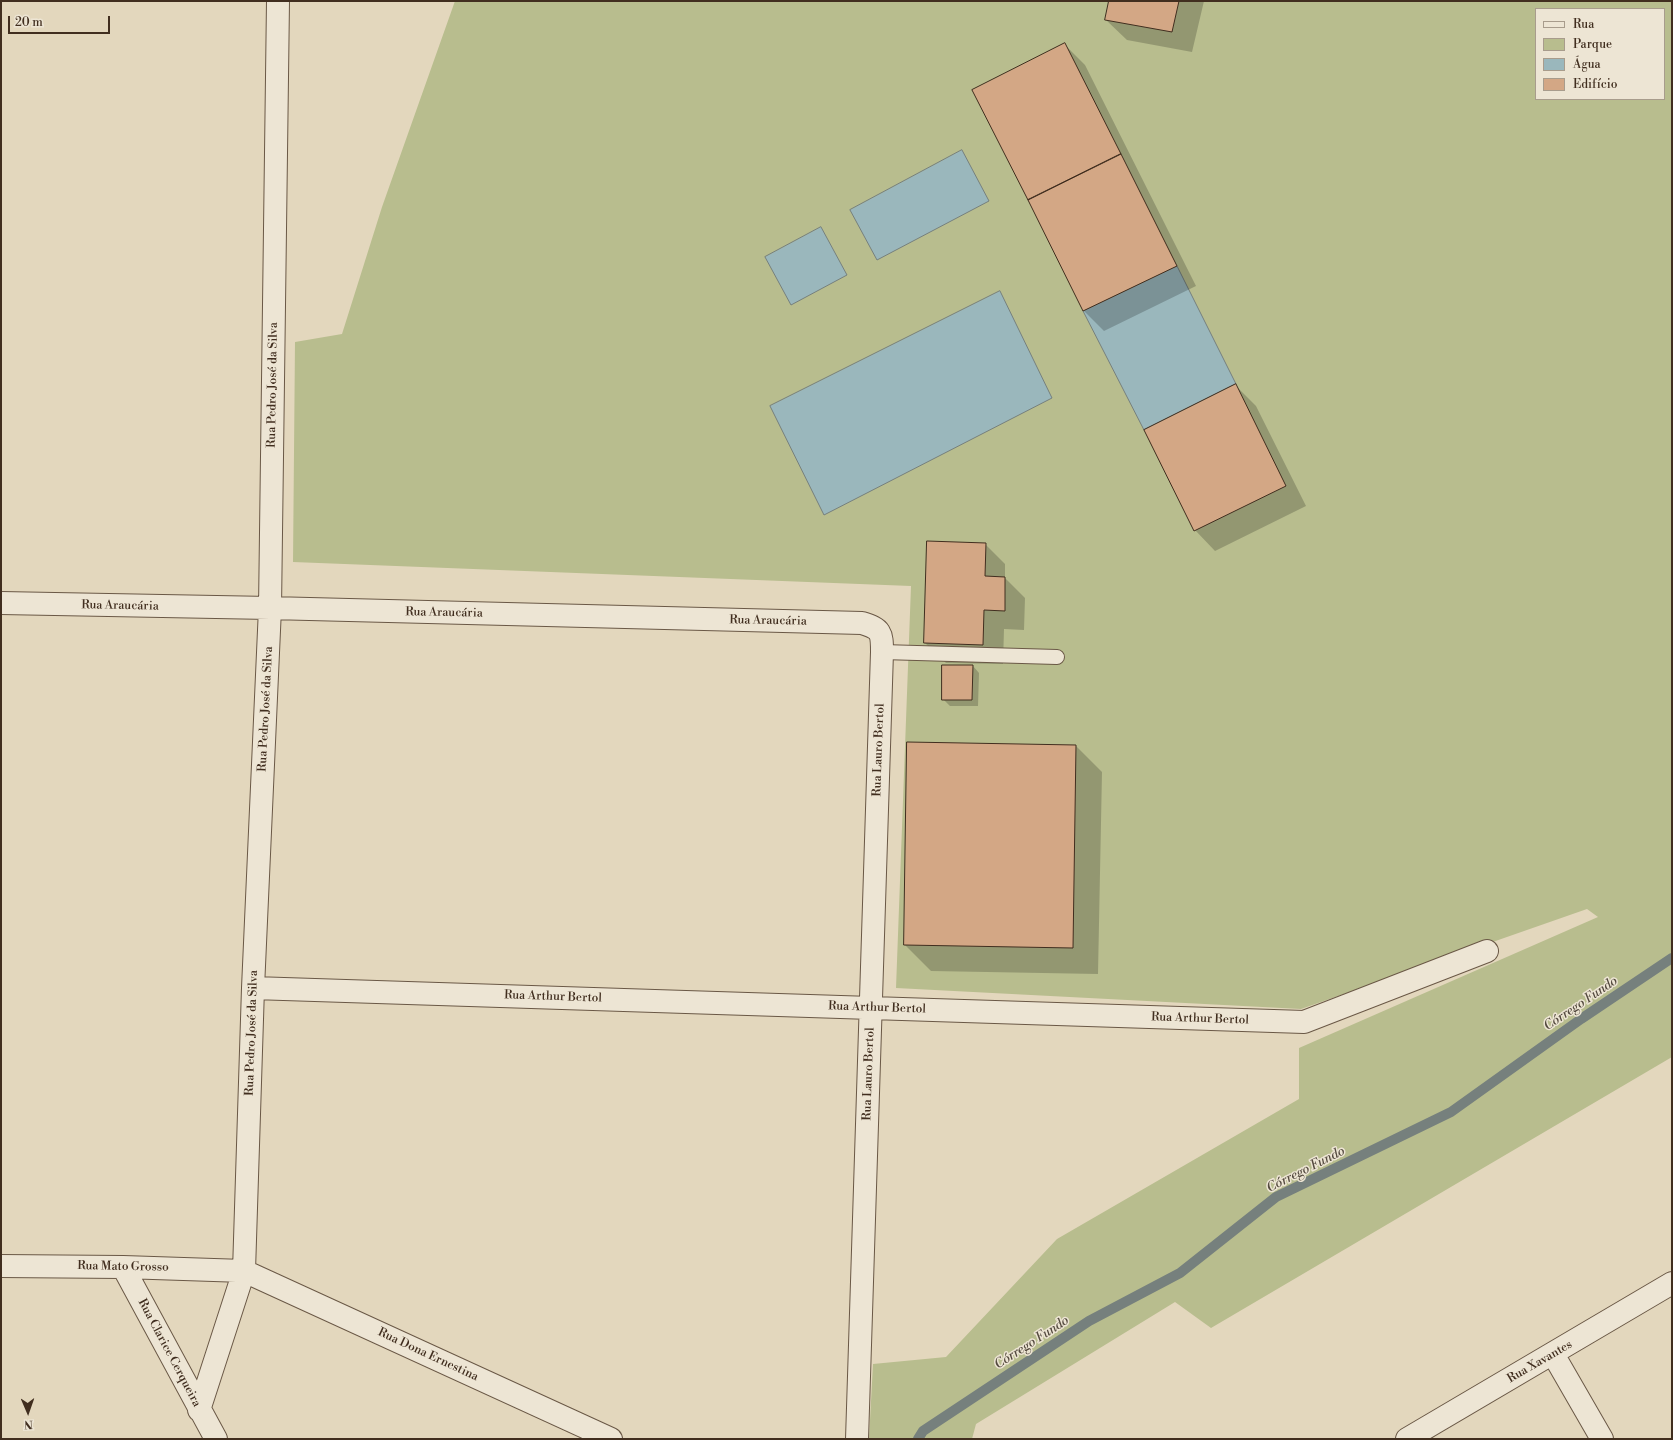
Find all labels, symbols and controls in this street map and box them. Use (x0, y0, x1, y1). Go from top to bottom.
scale bar (10, 8, 112, 34)
legend (1535, 8, 1665, 100)
text: 20 m (15, 15, 43, 30)
text: Rua (1573, 17, 1594, 32)
text: Parque (1573, 37, 1612, 52)
text: Água (1573, 57, 1601, 72)
text: Edifício (1573, 77, 1617, 92)
street label: Rua Pedro José da Silva (265, 322, 281, 448)
street label: Rua Araucária (81, 598, 159, 614)
street label: Rua Araucária (405, 605, 483, 621)
street label: Rua Araucária (729, 613, 807, 629)
street label: Rua Pedro José da Silva (256, 646, 276, 772)
street label: Rua Lauro Bertol (870, 703, 888, 797)
street label: Rua Pedro José da Silva (243, 970, 261, 1096)
water label: Córrego Fundo (1541, 974, 1621, 1034)
street label: Rua Arthur Bertol (504, 988, 602, 1006)
street label: Rua Arthur Bertol (828, 999, 926, 1017)
street label: Rua Arthur Bertol (1151, 1010, 1249, 1028)
street label: Rua Lauro Bertol (860, 1027, 878, 1121)
water label: Córrego Fundo (1264, 1144, 1348, 1196)
street label: Rua Mato Grosso (77, 1259, 169, 1275)
street label: Rua Clarice Cerqueira (134, 1296, 204, 1410)
water label: Córrego Fundo (992, 1313, 1072, 1373)
street label: Rua Dona Ernestina (376, 1325, 480, 1385)
street label: Rua Xavantes (1505, 1338, 1575, 1386)
north arrow (8, 1392, 48, 1432)
text: N (24, 1417, 33, 1431)

